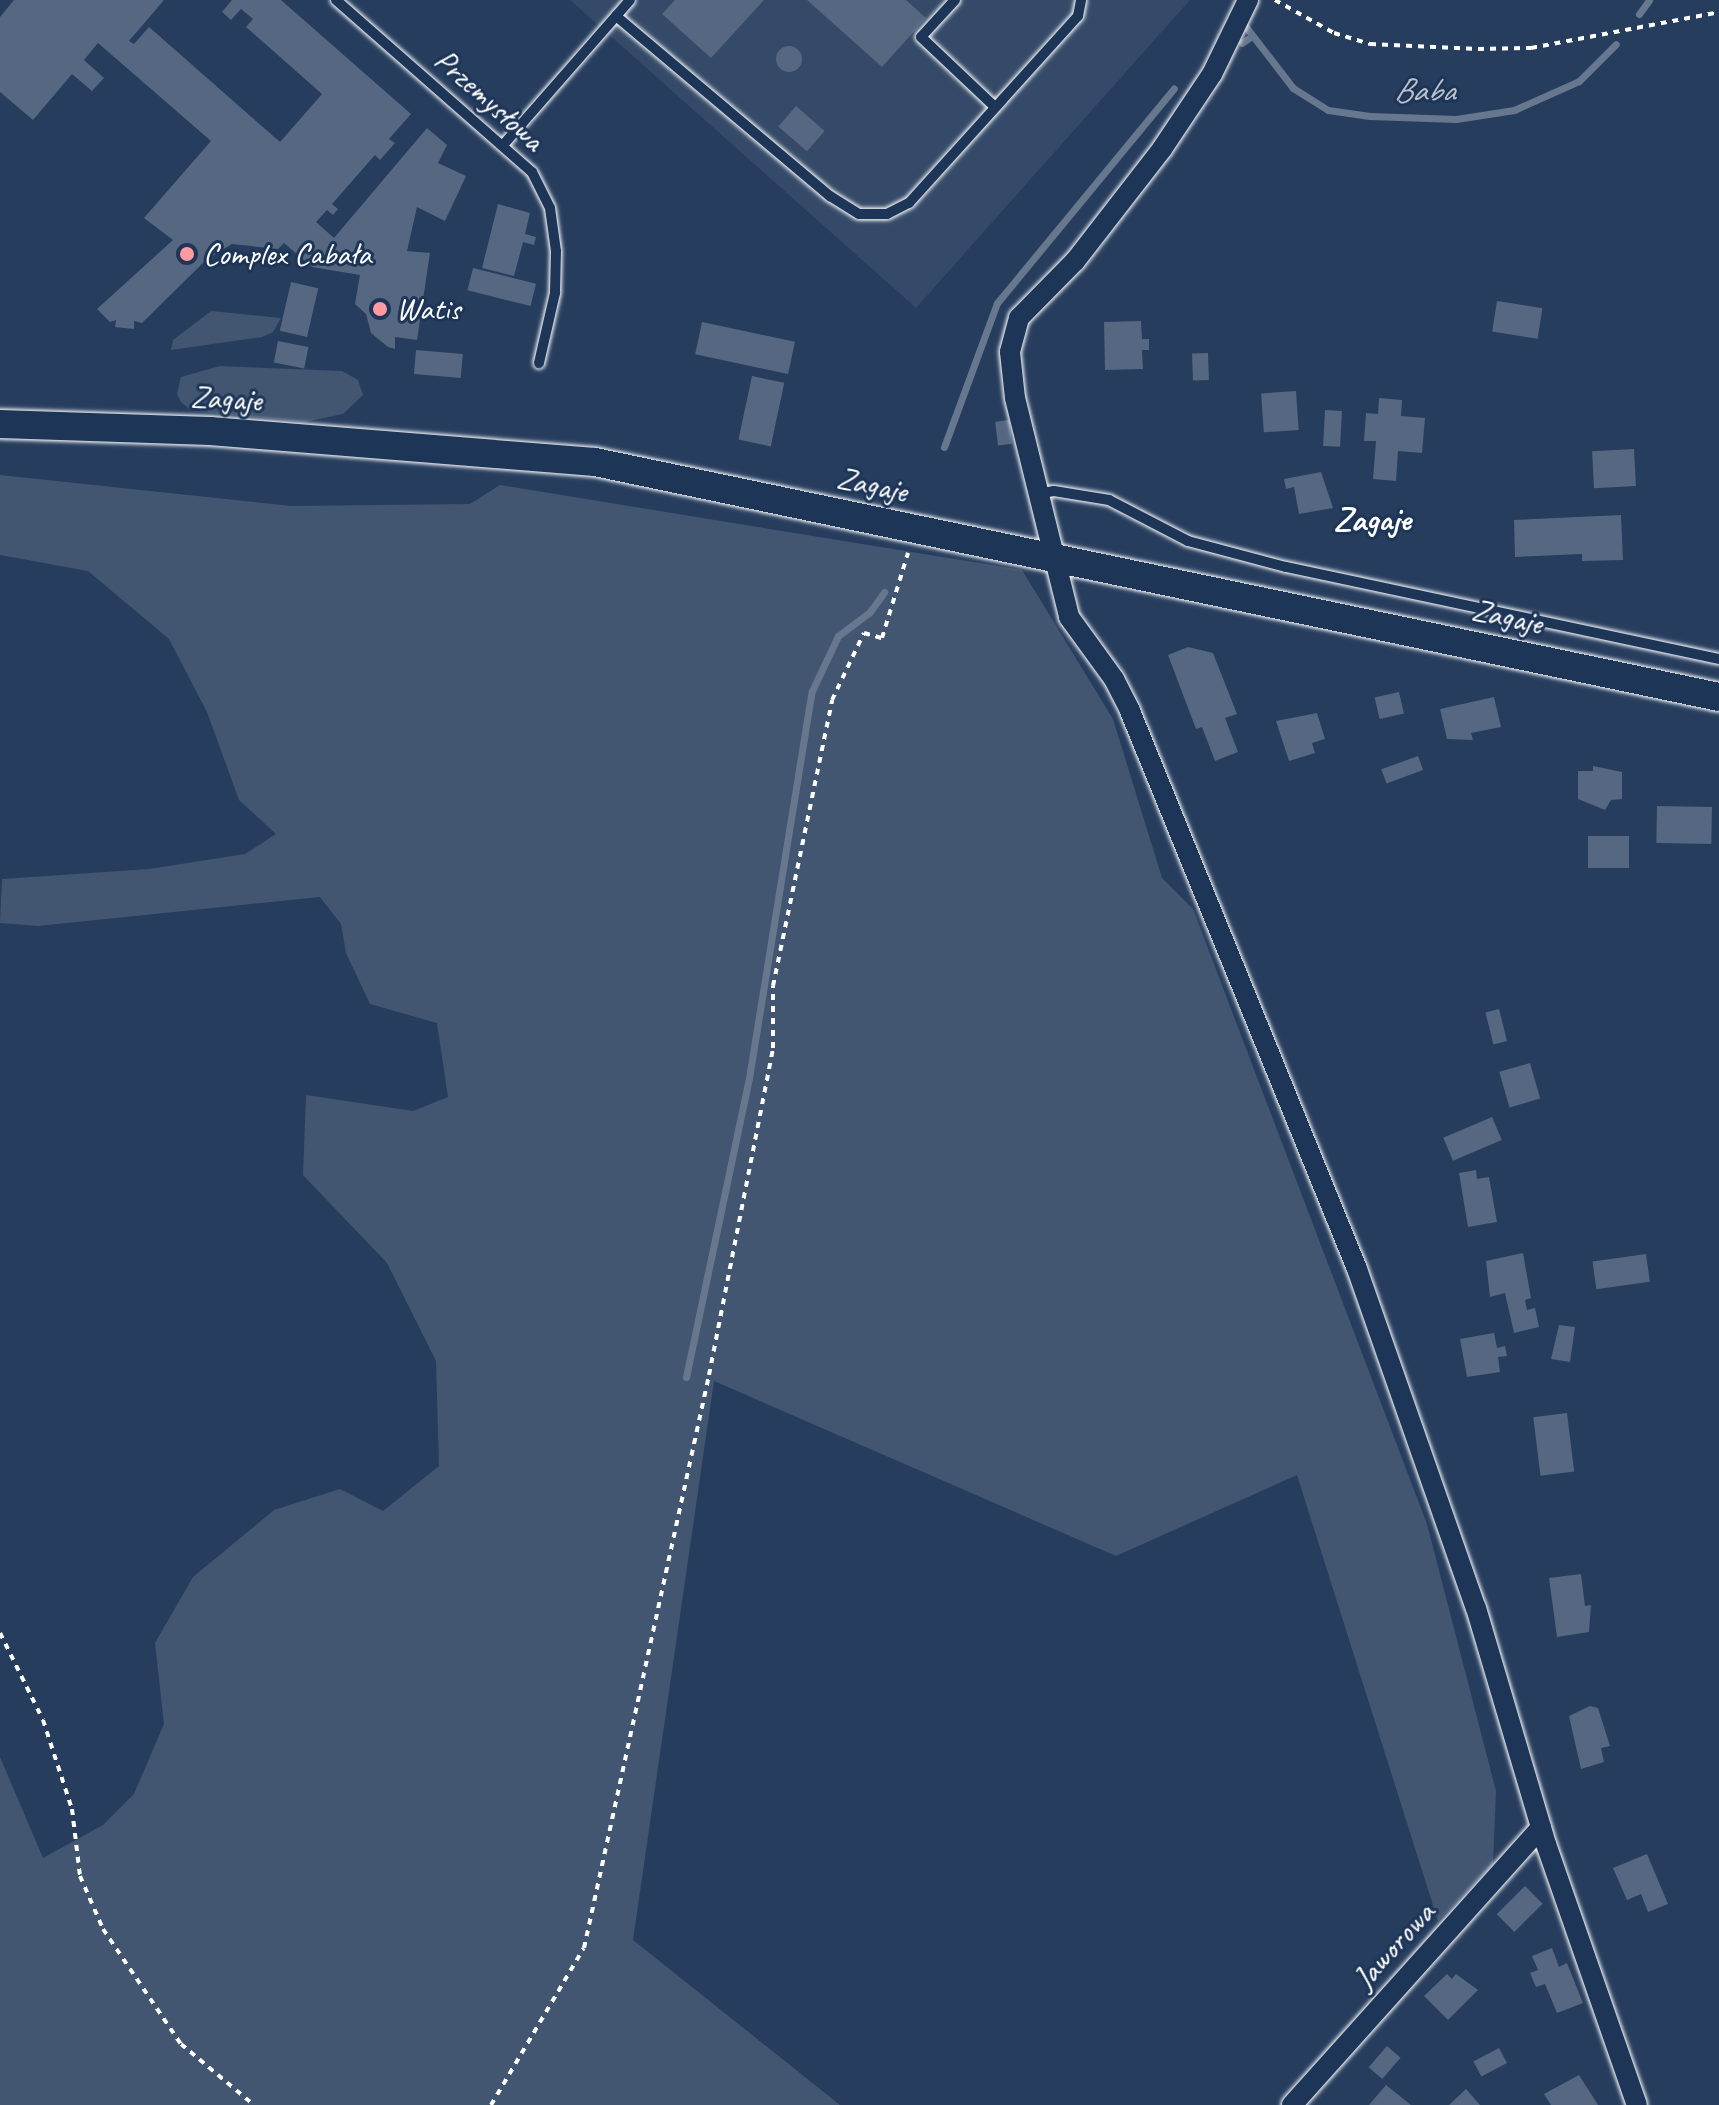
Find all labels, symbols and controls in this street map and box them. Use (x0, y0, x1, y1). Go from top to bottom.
street label: Przemysłowa (426, 41, 552, 159)
water label: Baba (1394, 70, 1454, 110)
place label: Complex Cabała (203, 235, 371, 273)
marker: Complex Cabała (178, 245, 196, 263)
place label: Watis (396, 290, 461, 328)
marker: Watis (371, 300, 389, 318)
street label: Zagaje (189, 378, 263, 420)
street label: Zagaje (833, 459, 911, 511)
district label: Zagaje (1333, 499, 1411, 539)
street label: Zagaje (1468, 591, 1546, 643)
street label: Jaworowa (1345, 1894, 1443, 1998)

